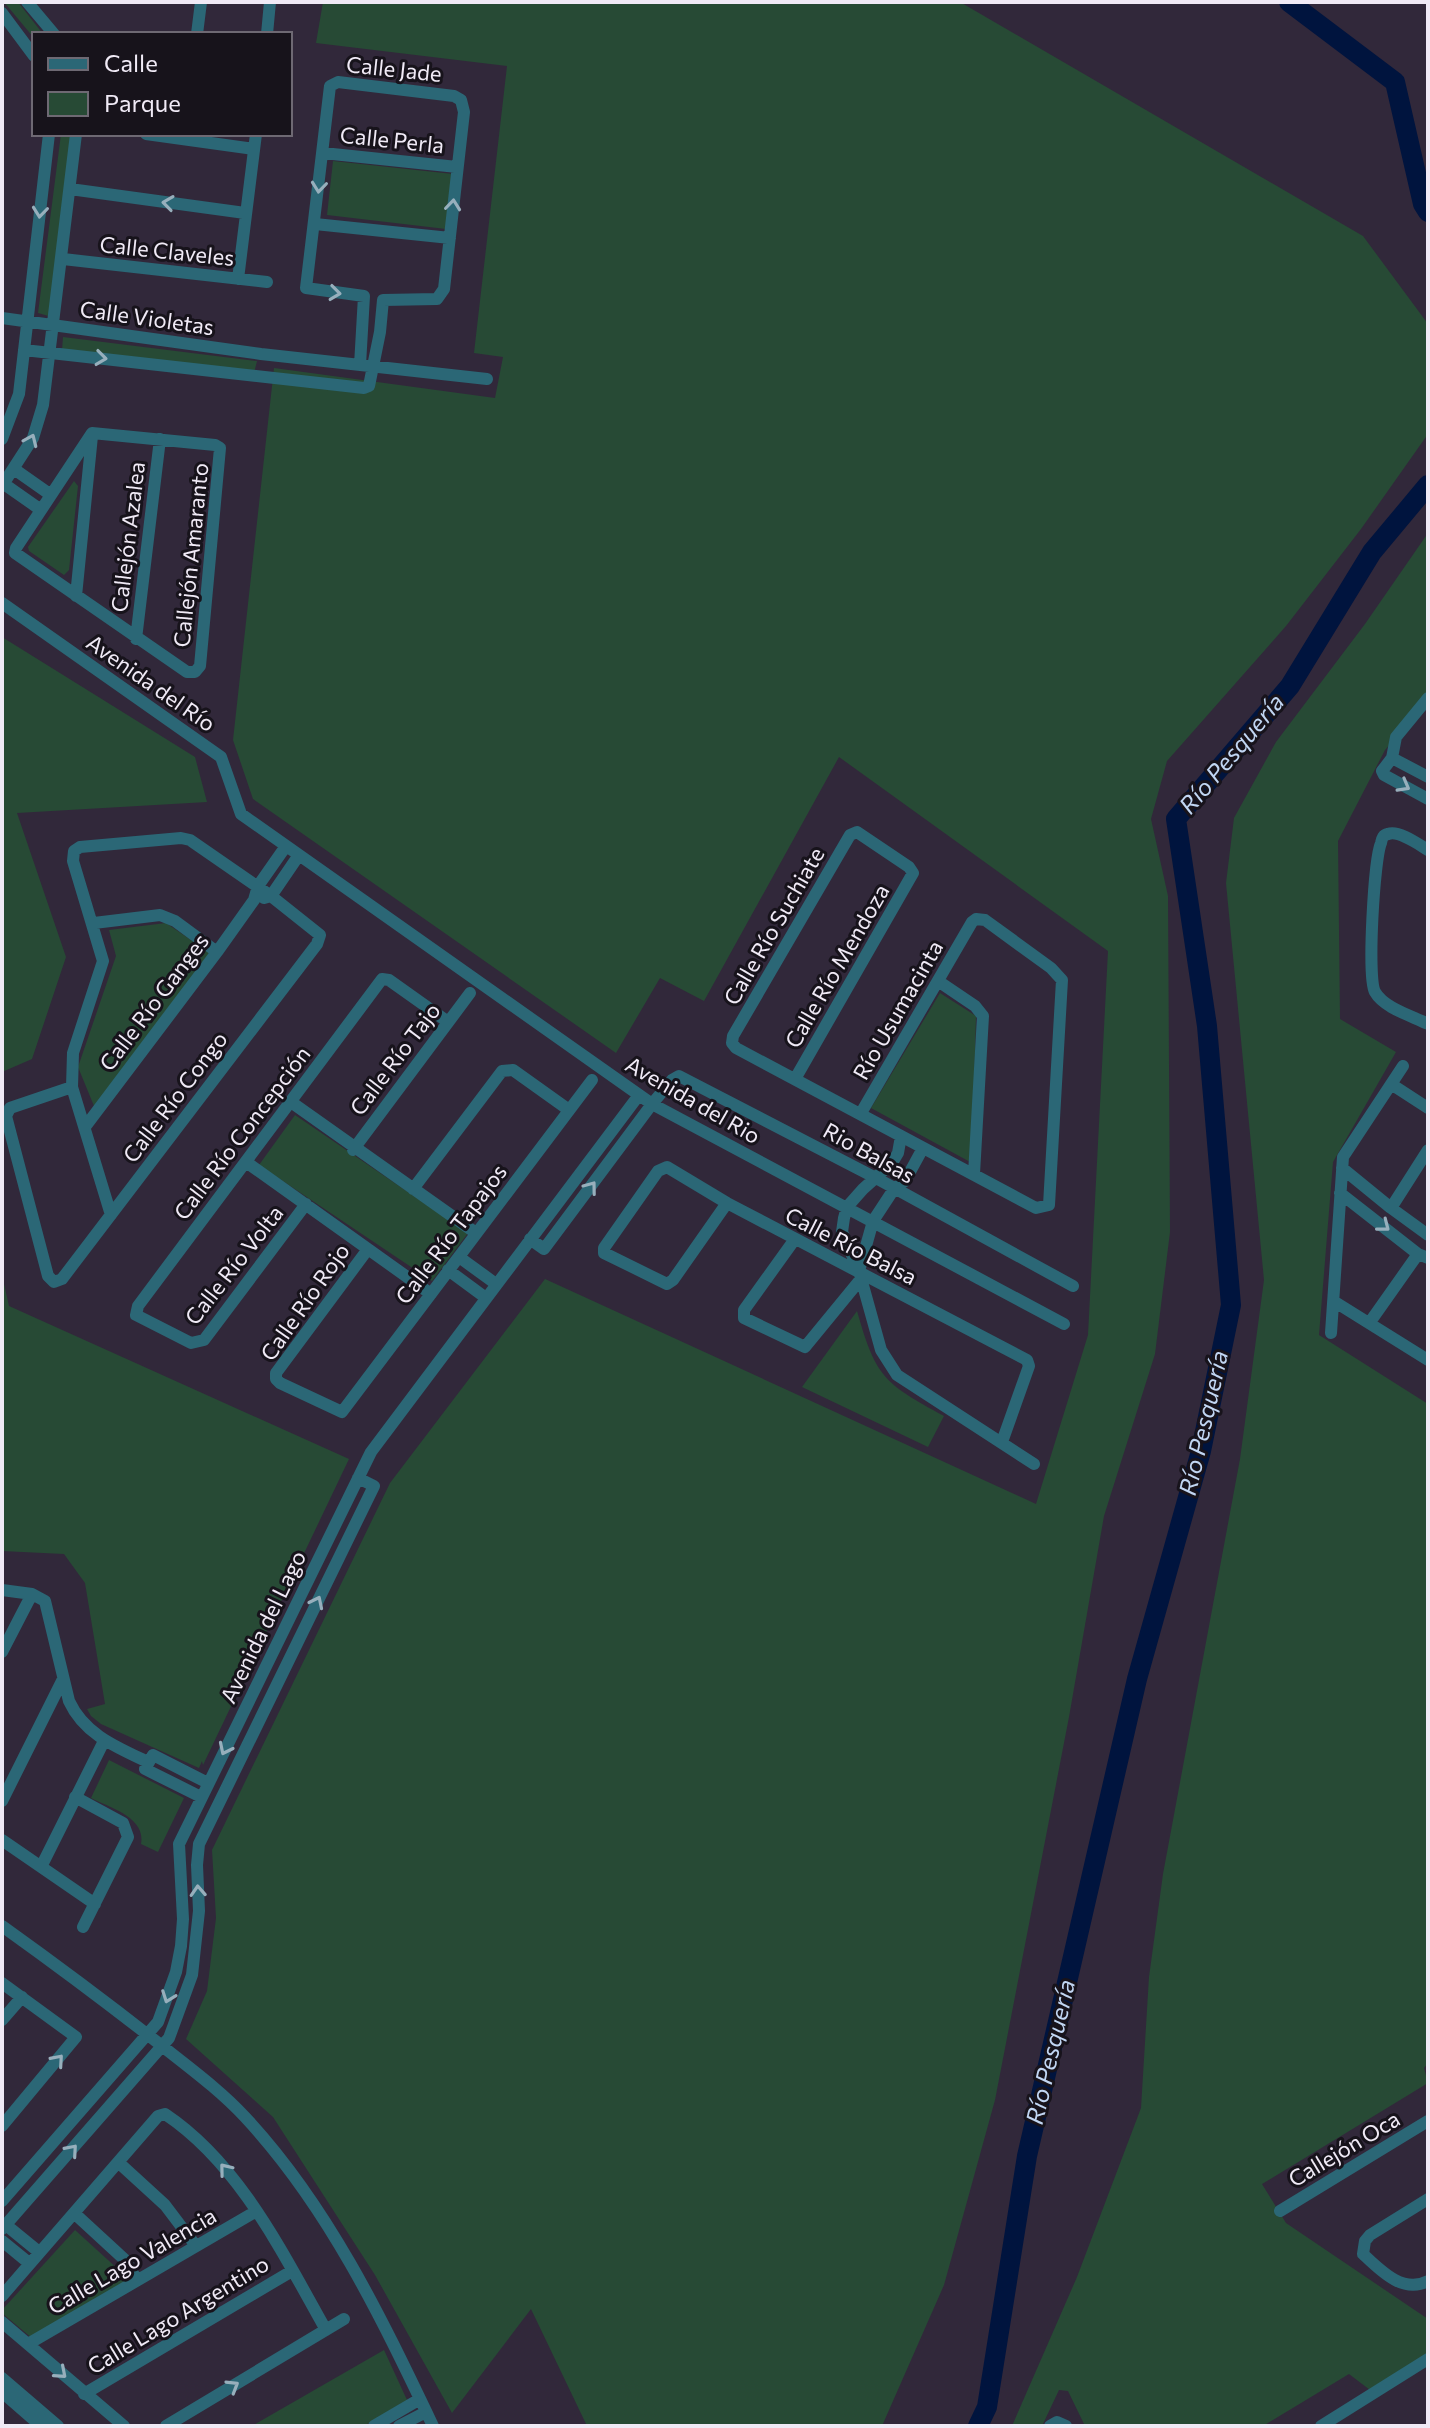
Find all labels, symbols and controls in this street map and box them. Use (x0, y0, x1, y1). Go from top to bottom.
legend (32, 32, 292, 136)
text: Calle (104, 48, 158, 77)
street label: Calle Jade (345, 50, 443, 87)
text: Parque (104, 88, 181, 117)
street label: Calle Perla (339, 121, 445, 158)
one-way arrow (310, 181, 327, 194)
one-way arrow (161, 195, 175, 212)
one-way arrow (445, 198, 462, 211)
one-way arrow (32, 205, 49, 218)
street label: Calle Claveles (98, 230, 236, 271)
one-way arrow (328, 284, 342, 301)
street label: Calle Violetas (78, 295, 216, 340)
one-way arrow (95, 350, 108, 367)
one-way arrow (21, 433, 37, 448)
street label: Callejón Azalea (105, 460, 150, 614)
street label: Callejón Amaranto (167, 461, 214, 649)
street label: Avenida del Río (82, 628, 221, 737)
water label: Río Pesquería (1172, 687, 1289, 819)
one-way arrow (1395, 776, 1410, 792)
street label: Calle Río Suchiate (717, 842, 830, 1009)
street label: Calle Río Mendoza (779, 879, 894, 1053)
street label: Calle Río Ganges (93, 928, 214, 1076)
street label: Río Usumacinta (847, 935, 948, 1084)
street label: Calle Río Tajo (344, 997, 446, 1120)
street label: Calle Río Congo (117, 1026, 233, 1168)
street label: Calle Río Concepción (168, 1041, 316, 1225)
street label: Avenida del Rio (621, 1050, 765, 1149)
street label: Rio Balsas (819, 1116, 920, 1189)
street label: Calle Río Tapajos (389, 1158, 512, 1309)
one-way arrow (581, 1181, 596, 1196)
street label: Calle Río Volta (179, 1200, 289, 1330)
street label: Calle Río Balsa (781, 1201, 922, 1290)
one-way arrow (1375, 1217, 1390, 1231)
street label: Calle Río Rojo (254, 1238, 355, 1366)
water label: Río Pesquería (1172, 1347, 1233, 1498)
street label: Avenida del Lago (214, 1546, 311, 1708)
one-way arrow (307, 1596, 322, 1611)
one-way arrow (219, 1741, 235, 1756)
one-way arrow (190, 1884, 207, 1897)
water label: Río Pesquería (1019, 1976, 1080, 2127)
one-way arrow (161, 1989, 177, 2003)
one-way arrow (48, 2055, 63, 2070)
street label: Callejón Oca (1283, 2105, 1404, 2192)
one-way arrow (62, 2144, 77, 2159)
one-way arrow (220, 2164, 235, 2178)
street label: Calle Lago Valencia (43, 2201, 221, 2320)
street label: Calle Lago Argentino (82, 2250, 273, 2379)
one-way arrow (51, 2363, 66, 2378)
one-way arrow (224, 2380, 239, 2396)

